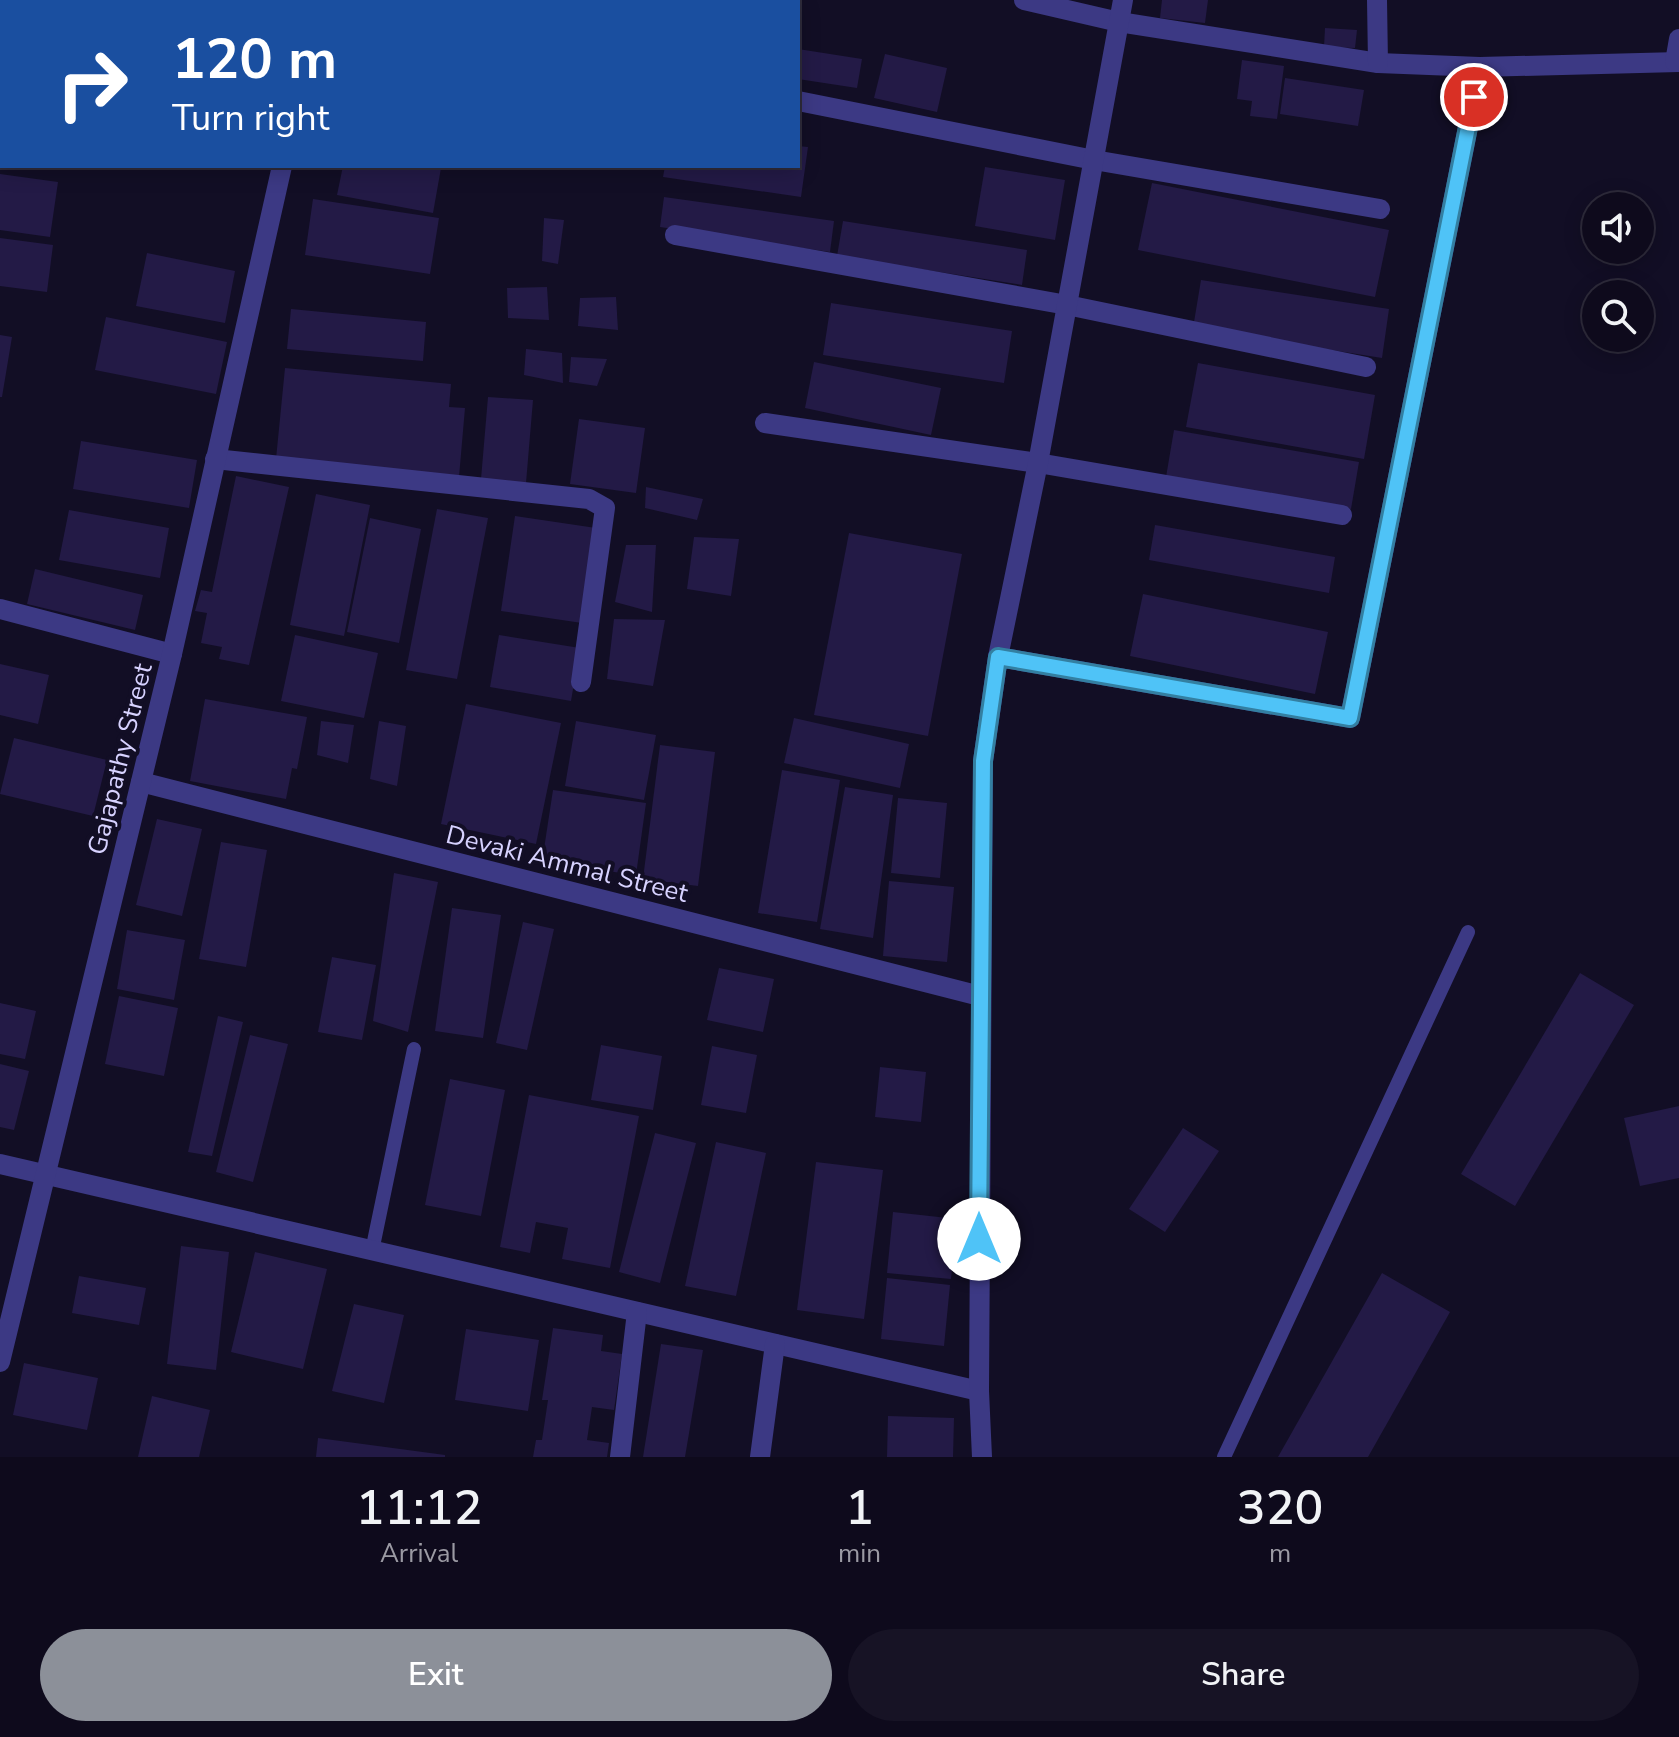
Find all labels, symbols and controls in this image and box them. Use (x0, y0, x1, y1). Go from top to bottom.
text: 120 m (172, 21, 337, 98)
icon: right (40, 32, 144, 136)
pin (1440, 63, 1508, 131)
icon: arrive (1452, 75, 1496, 119)
text: Turn right (172, 94, 329, 143)
map controls (1582, 192, 1654, 352)
button: sound (1582, 192, 1654, 264)
button: search (1582, 280, 1654, 352)
street label: Gajapathy Street (79, 659, 161, 858)
street label: Devaki Ammal Street (442, 817, 692, 911)
position arrow (937, 1197, 1021, 1281)
text: 11:12 (356, 1475, 482, 1541)
text: 1 (845, 1475, 874, 1541)
text: 320 (1237, 1475, 1323, 1541)
text: Arrival (380, 1536, 458, 1571)
text: min (838, 1536, 881, 1571)
text: m (1269, 1536, 1291, 1571)
button: Exit (40, 1629, 832, 1721)
button: Share (848, 1629, 1639, 1721)

